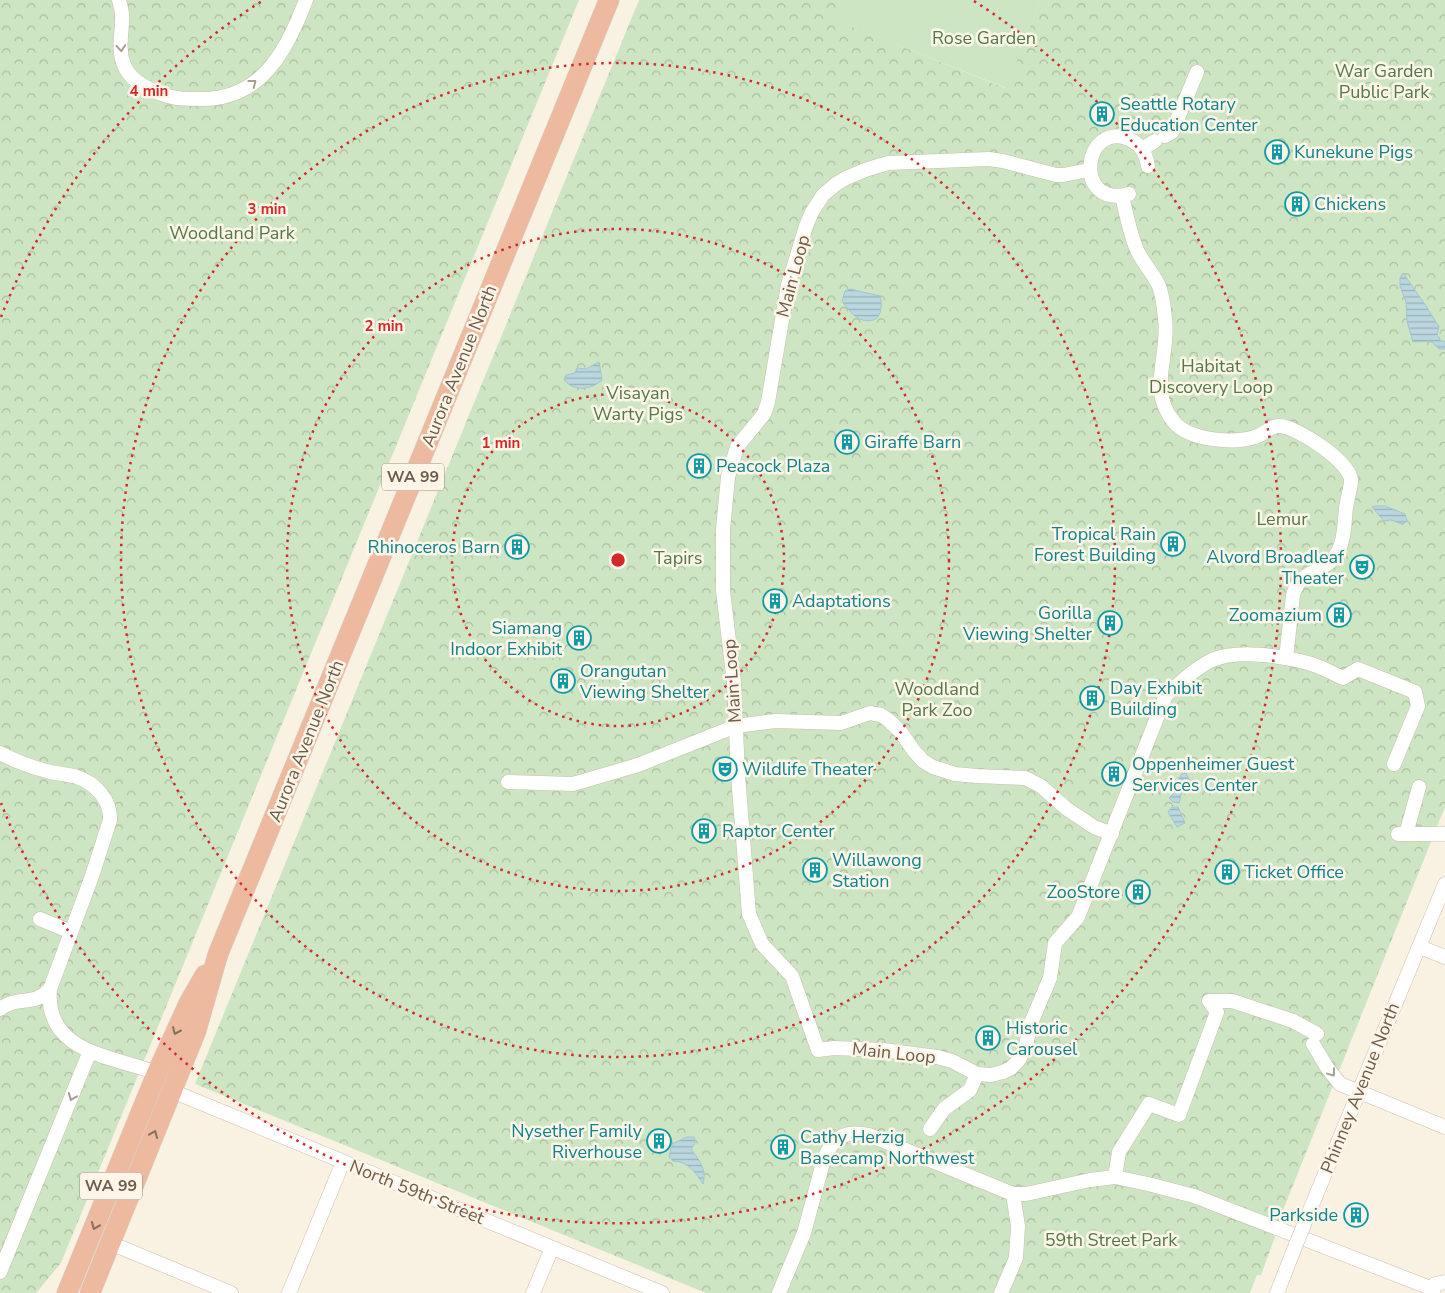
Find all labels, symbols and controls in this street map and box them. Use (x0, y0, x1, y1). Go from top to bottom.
park label: Rose Garden (932, 26, 1036, 50)
one-way arrow (115, 45, 126, 53)
park label: War Garden Public Park (1335, 59, 1433, 104)
one-way arrow (248, 80, 257, 89)
text: 4 min (130, 81, 168, 101)
place label: Seattle Rotary Education Center (1120, 92, 1258, 137)
building icon: Seattle Rotary Education Center (1089, 101, 1115, 127)
building icon: Kunekune Pigs (1264, 139, 1290, 165)
place label: Kunekune Pigs (1294, 140, 1413, 164)
building icon: Chickens (1284, 191, 1310, 217)
place label: Chickens (1314, 192, 1386, 216)
text: 3 min (248, 199, 286, 219)
park label: Woodland Park (169, 221, 296, 245)
street label: Main Loop (771, 232, 815, 320)
street label: Aurora Avenue North (416, 281, 502, 451)
text: 2 min (365, 316, 403, 336)
park label: Habitat Discovery Loop (1149, 354, 1273, 399)
park label: Visayan Warty Pigs (593, 381, 683, 426)
building icon: Giraffe Barn (834, 429, 860, 455)
place label: Giraffe Barn (864, 430, 961, 454)
text: 1 min (482, 433, 520, 453)
building icon: Peacock Plaza (686, 453, 712, 479)
place label: Peacock Plaza (716, 454, 830, 478)
road number: WA 99 (382, 464, 444, 491)
park label: Lemur (1256, 507, 1308, 531)
place label: Tropical Rain Forest Building (1034, 522, 1156, 567)
building icon: Tropical Rain Forest Building (1160, 531, 1186, 557)
building icon: Rhinoceros Barn (504, 534, 530, 560)
place label: Rhinoceros Barn (368, 535, 500, 559)
place label: Alvord Broadleaf Theater (1206, 545, 1345, 590)
park label: Tapirs (654, 546, 702, 570)
centre of rings (609, 551, 627, 569)
theatre icon: Alvord Broadleaf Theater (1349, 554, 1375, 580)
building icon: Adaptations (762, 588, 788, 614)
place label: Adaptations (792, 589, 891, 613)
place label: Gorilla Viewing Shelter (962, 601, 1093, 646)
building icon: Zoomazium (1326, 602, 1352, 628)
place label: Zoomazium (1229, 603, 1322, 627)
building icon: Gorilla Viewing Shelter (1097, 610, 1123, 636)
place label: Siamang Indoor Exhibit (450, 616, 563, 661)
building icon: Siamang Indoor Exhibit (566, 625, 592, 651)
street label: Main Loop (717, 638, 747, 724)
street label: Aurora Avenue North (263, 656, 349, 826)
place label: Orangutan Viewing Shelter (579, 659, 710, 704)
building icon: Orangutan Viewing Shelter (550, 668, 576, 694)
place label: Day Exhibit Building (1110, 676, 1203, 721)
park label: Woodland Park Zoo (895, 677, 979, 722)
building icon: Day Exhibit Building (1079, 685, 1105, 711)
place label: Oppenheimer Guest Services Center (1132, 752, 1295, 797)
theatre icon: Wildlife Theater (712, 756, 738, 782)
place label: Wildlife Theater (742, 757, 874, 781)
building icon: Oppenheimer Guest Services Center (1101, 761, 1127, 787)
building icon: Raptor Center (691, 818, 717, 844)
place label: Raptor Center (722, 819, 835, 843)
place label: Willawong Station (832, 848, 922, 893)
building icon: Willawong Station (802, 857, 828, 883)
building icon: Ticket Office (1214, 859, 1240, 885)
place label: Ticket Office (1244, 860, 1344, 884)
building icon: ZooStore (1125, 879, 1151, 905)
place label: ZooStore (1046, 880, 1120, 904)
street label: Phinney Avenue North (1315, 999, 1405, 1177)
place label: Historic Carousel (1006, 1016, 1078, 1061)
building icon: Historic Carousel (975, 1025, 1001, 1051)
one-way arrow (171, 1026, 182, 1035)
street label: Main Loop (851, 1037, 937, 1069)
one-way arrow (1326, 1067, 1334, 1076)
one-way arrow (68, 1092, 78, 1100)
place label: Nysether Family Riverhouse (511, 1119, 643, 1164)
place label: Cathy Herzig Basecamp Northwest (800, 1125, 975, 1170)
building icon: Nysether Family Riverhouse (646, 1128, 672, 1154)
one-way arrow (148, 1130, 159, 1139)
building icon: Cathy Herzig Basecamp Northwest (770, 1134, 796, 1160)
street label: North 59th Street (346, 1154, 489, 1230)
road number: WA 99 (80, 1172, 142, 1200)
building icon: Parkside (1343, 1202, 1369, 1228)
place label: Parkside (1269, 1203, 1338, 1227)
one-way arrow (90, 1221, 101, 1230)
park label: 59th Street Park (1045, 1228, 1178, 1252)

